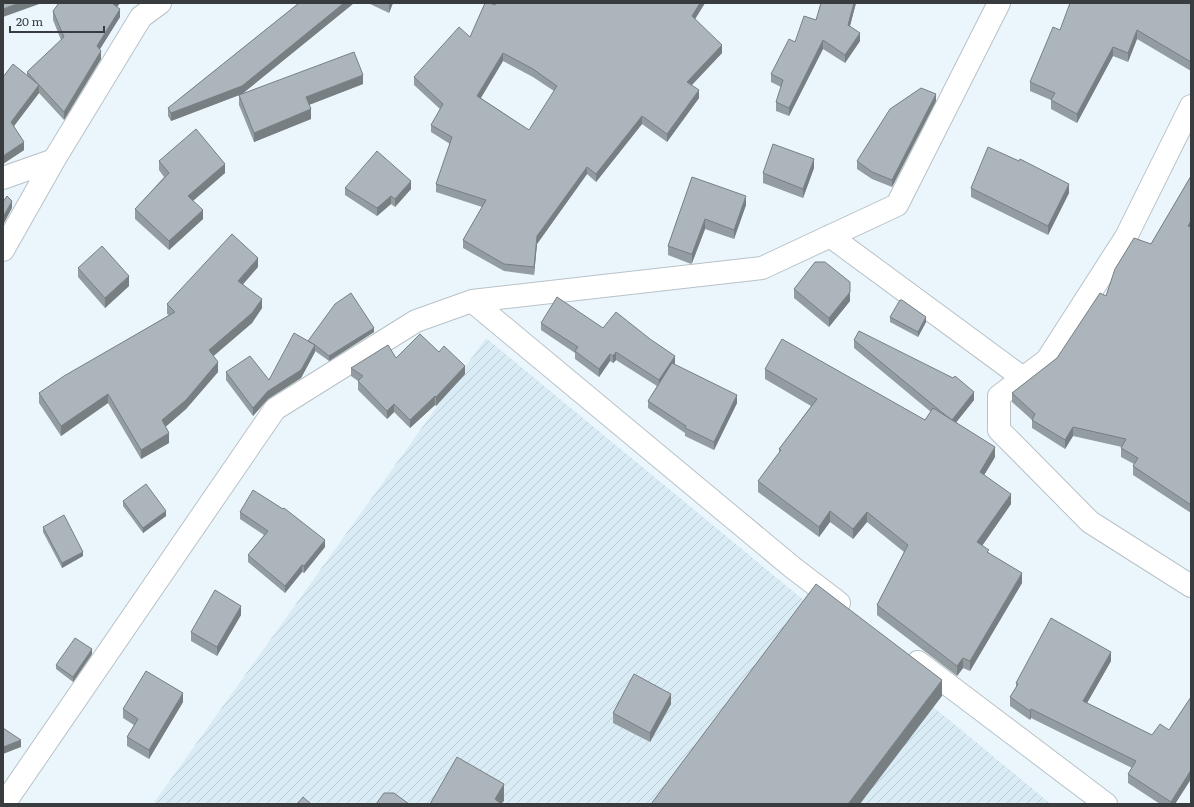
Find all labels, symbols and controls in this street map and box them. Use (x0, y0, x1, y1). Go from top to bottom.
scale bar (10, 8, 104, 34)
text: 20 m (16, 12, 43, 30)

